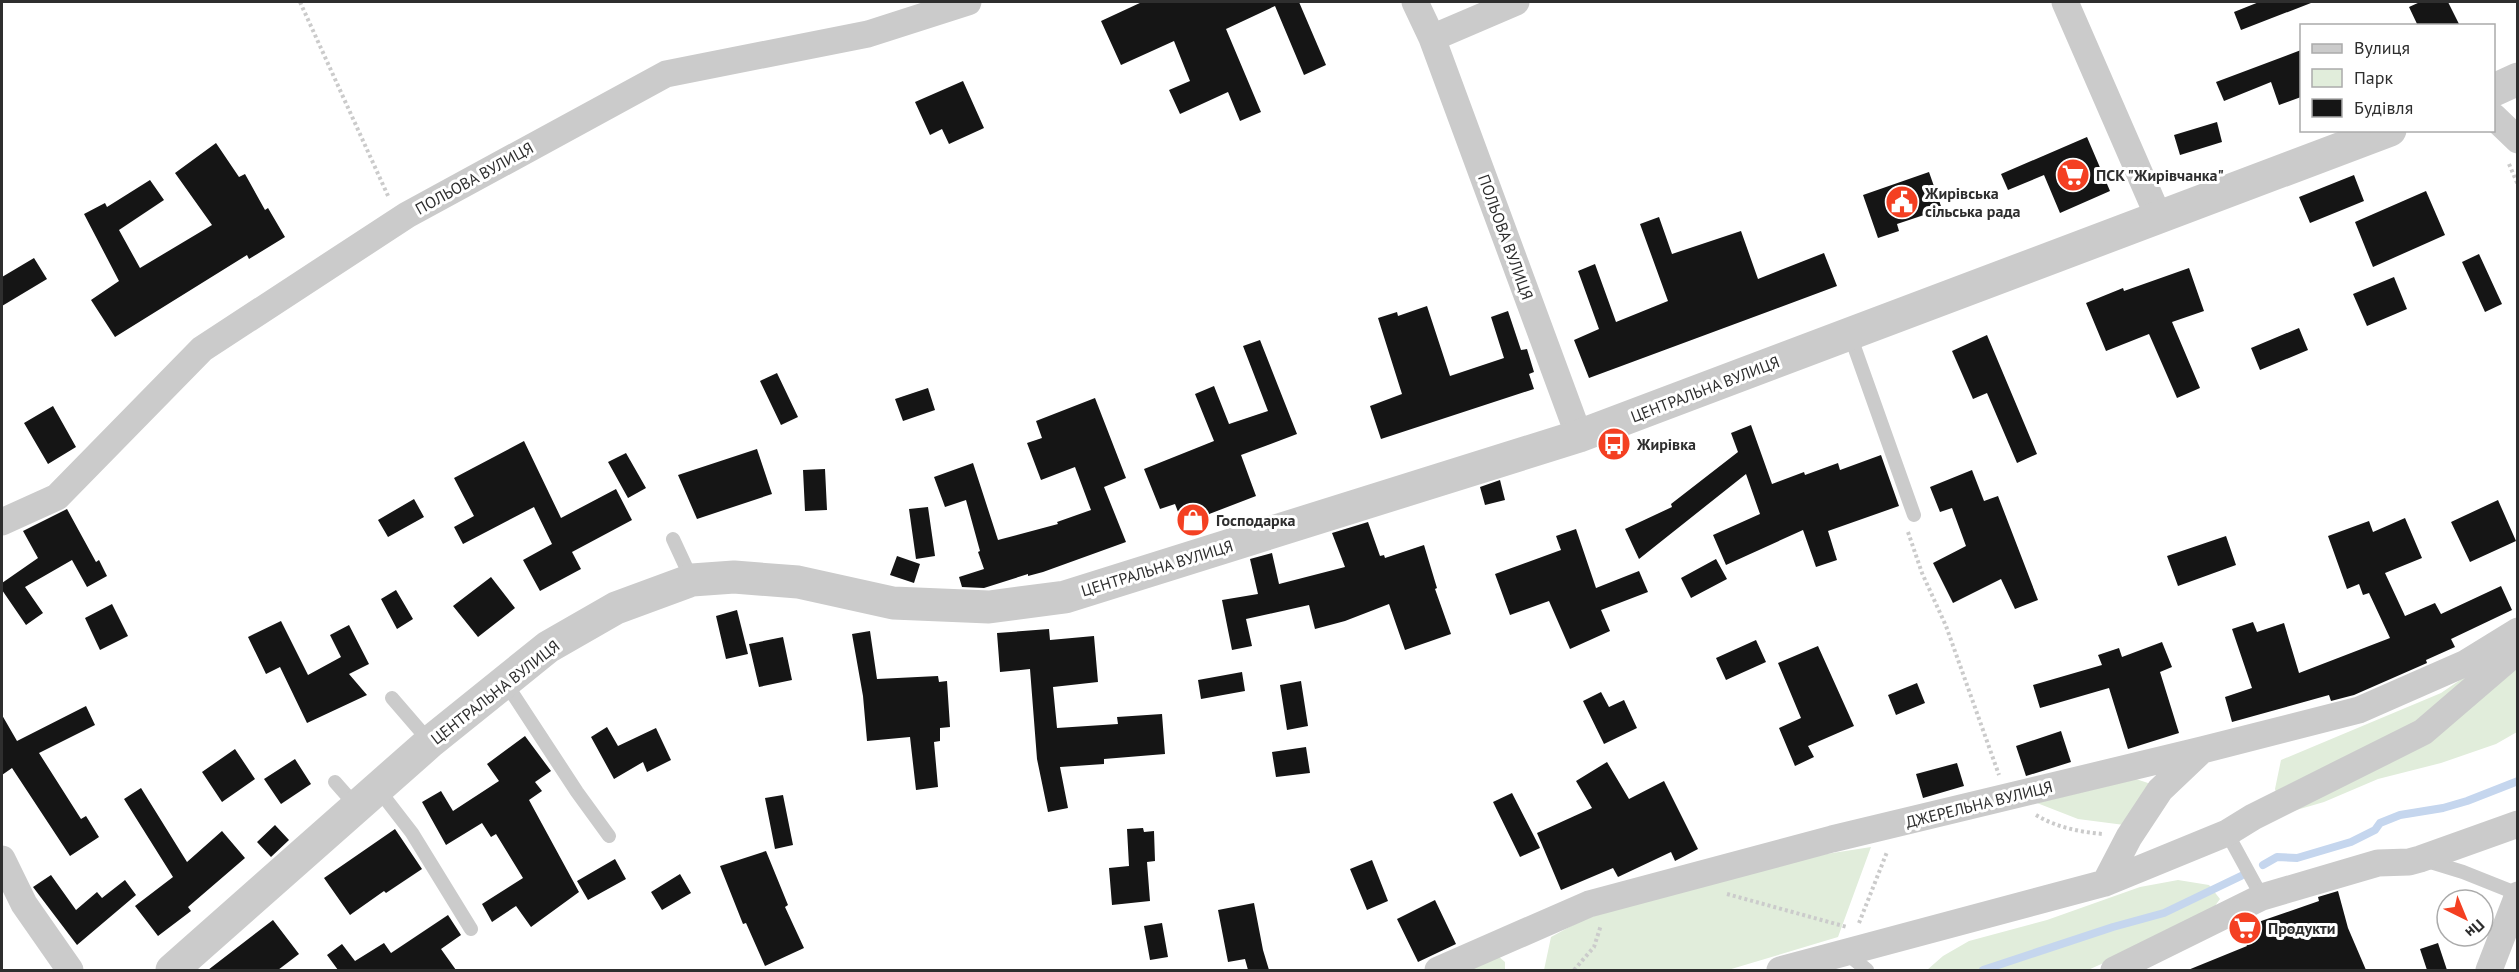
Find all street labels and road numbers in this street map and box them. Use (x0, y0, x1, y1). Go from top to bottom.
street label: ПОЛЬОВА ВУЛИЦЯ (411, 137, 537, 219)
street label: ПОЛЬОВА ВУЛИЦЯ (1474, 172, 1538, 302)
street label: ЦЕНТРАЛЬНА ВУЛИЦЯ (1628, 351, 1782, 427)
street label: ЦЕНТРАЛЬНА ВУЛИЦЯ (1079, 535, 1235, 601)
street label: ЦЕНТРАЛЬНА ВУЛИЦЯ (427, 636, 563, 748)
street label: ДЖЕРЕЛЬНА ВУЛИЦЯ (1903, 776, 2055, 832)

